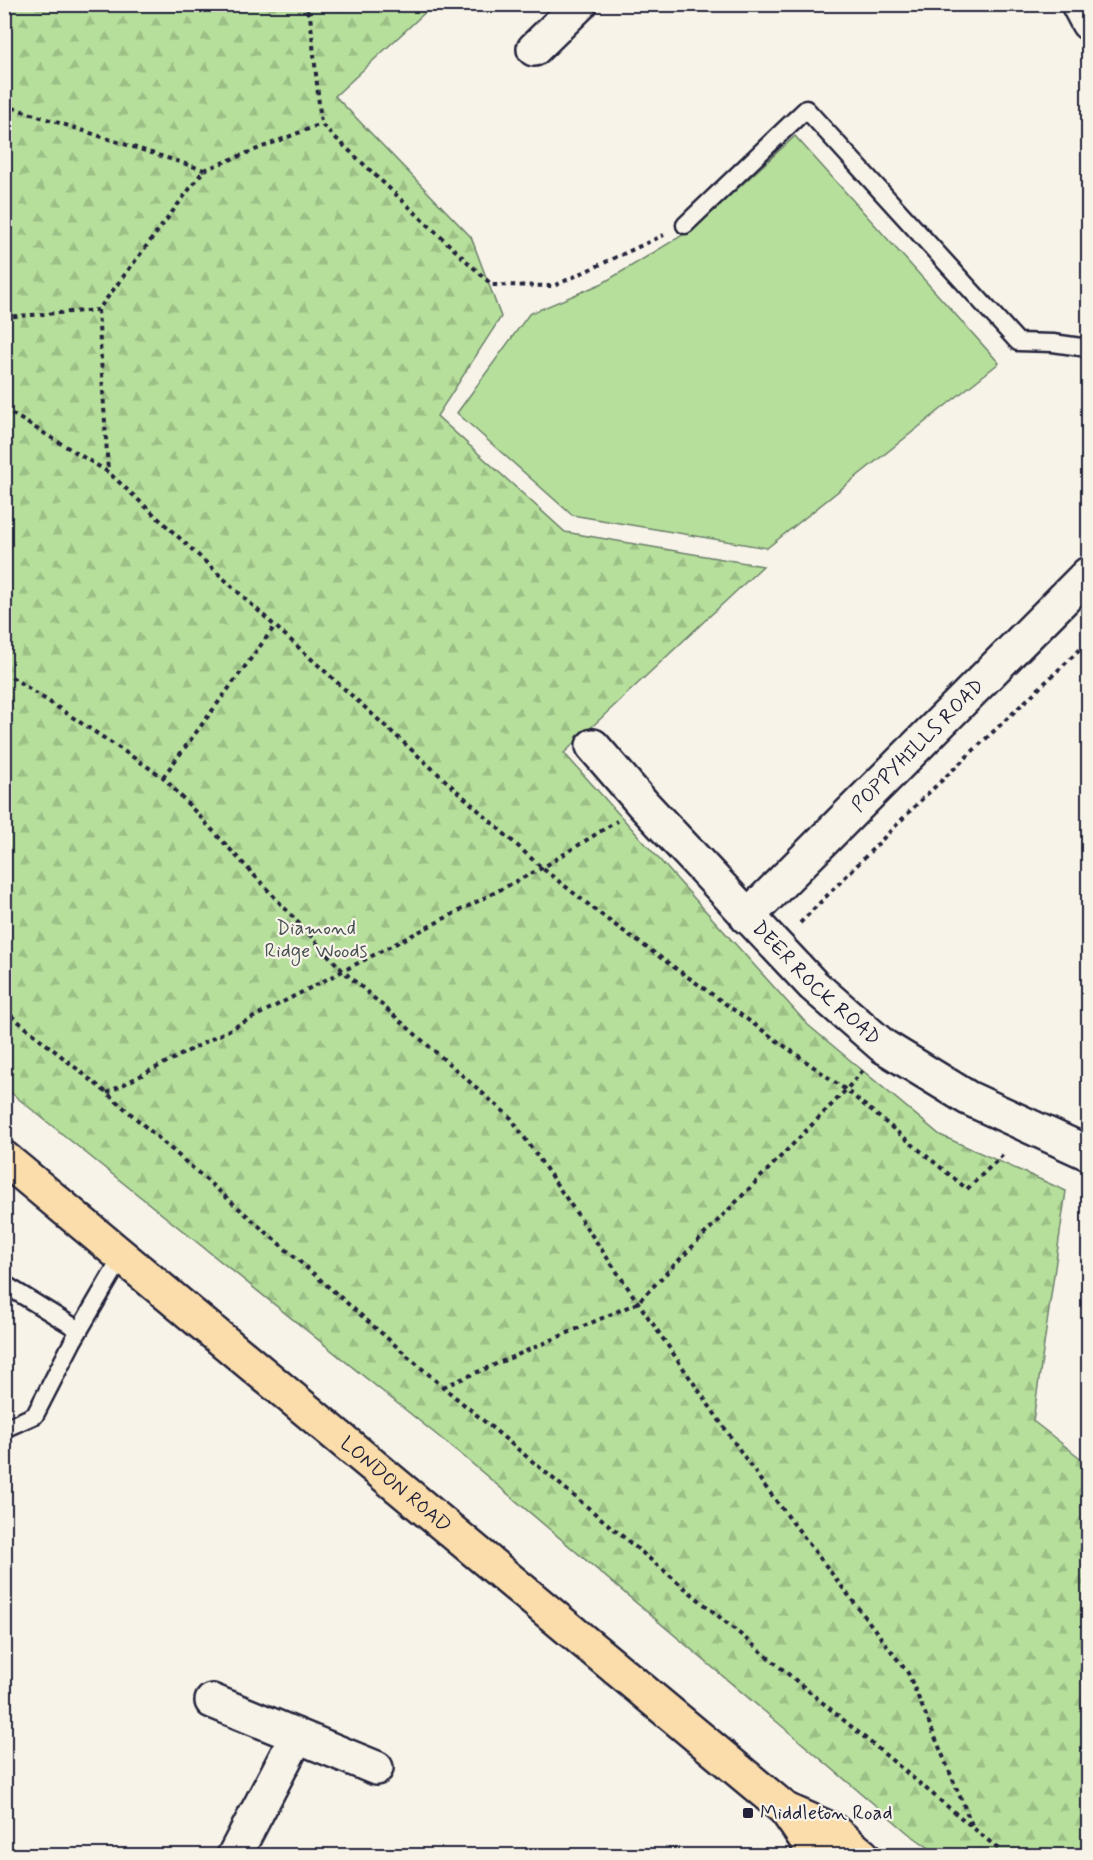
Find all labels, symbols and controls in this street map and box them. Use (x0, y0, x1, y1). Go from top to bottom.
street label: POPPYHILLS ROAD (845, 673, 990, 818)
park label: Diamond Ridge Woods (265, 915, 368, 966)
street label: DEER ROCK ROAD (746, 915, 886, 1051)
street label: LONDON ROAD (334, 1430, 457, 1539)
place label: Middleton Road (760, 1800, 892, 1827)
marker: Middleton Road (741, 1806, 755, 1820)

